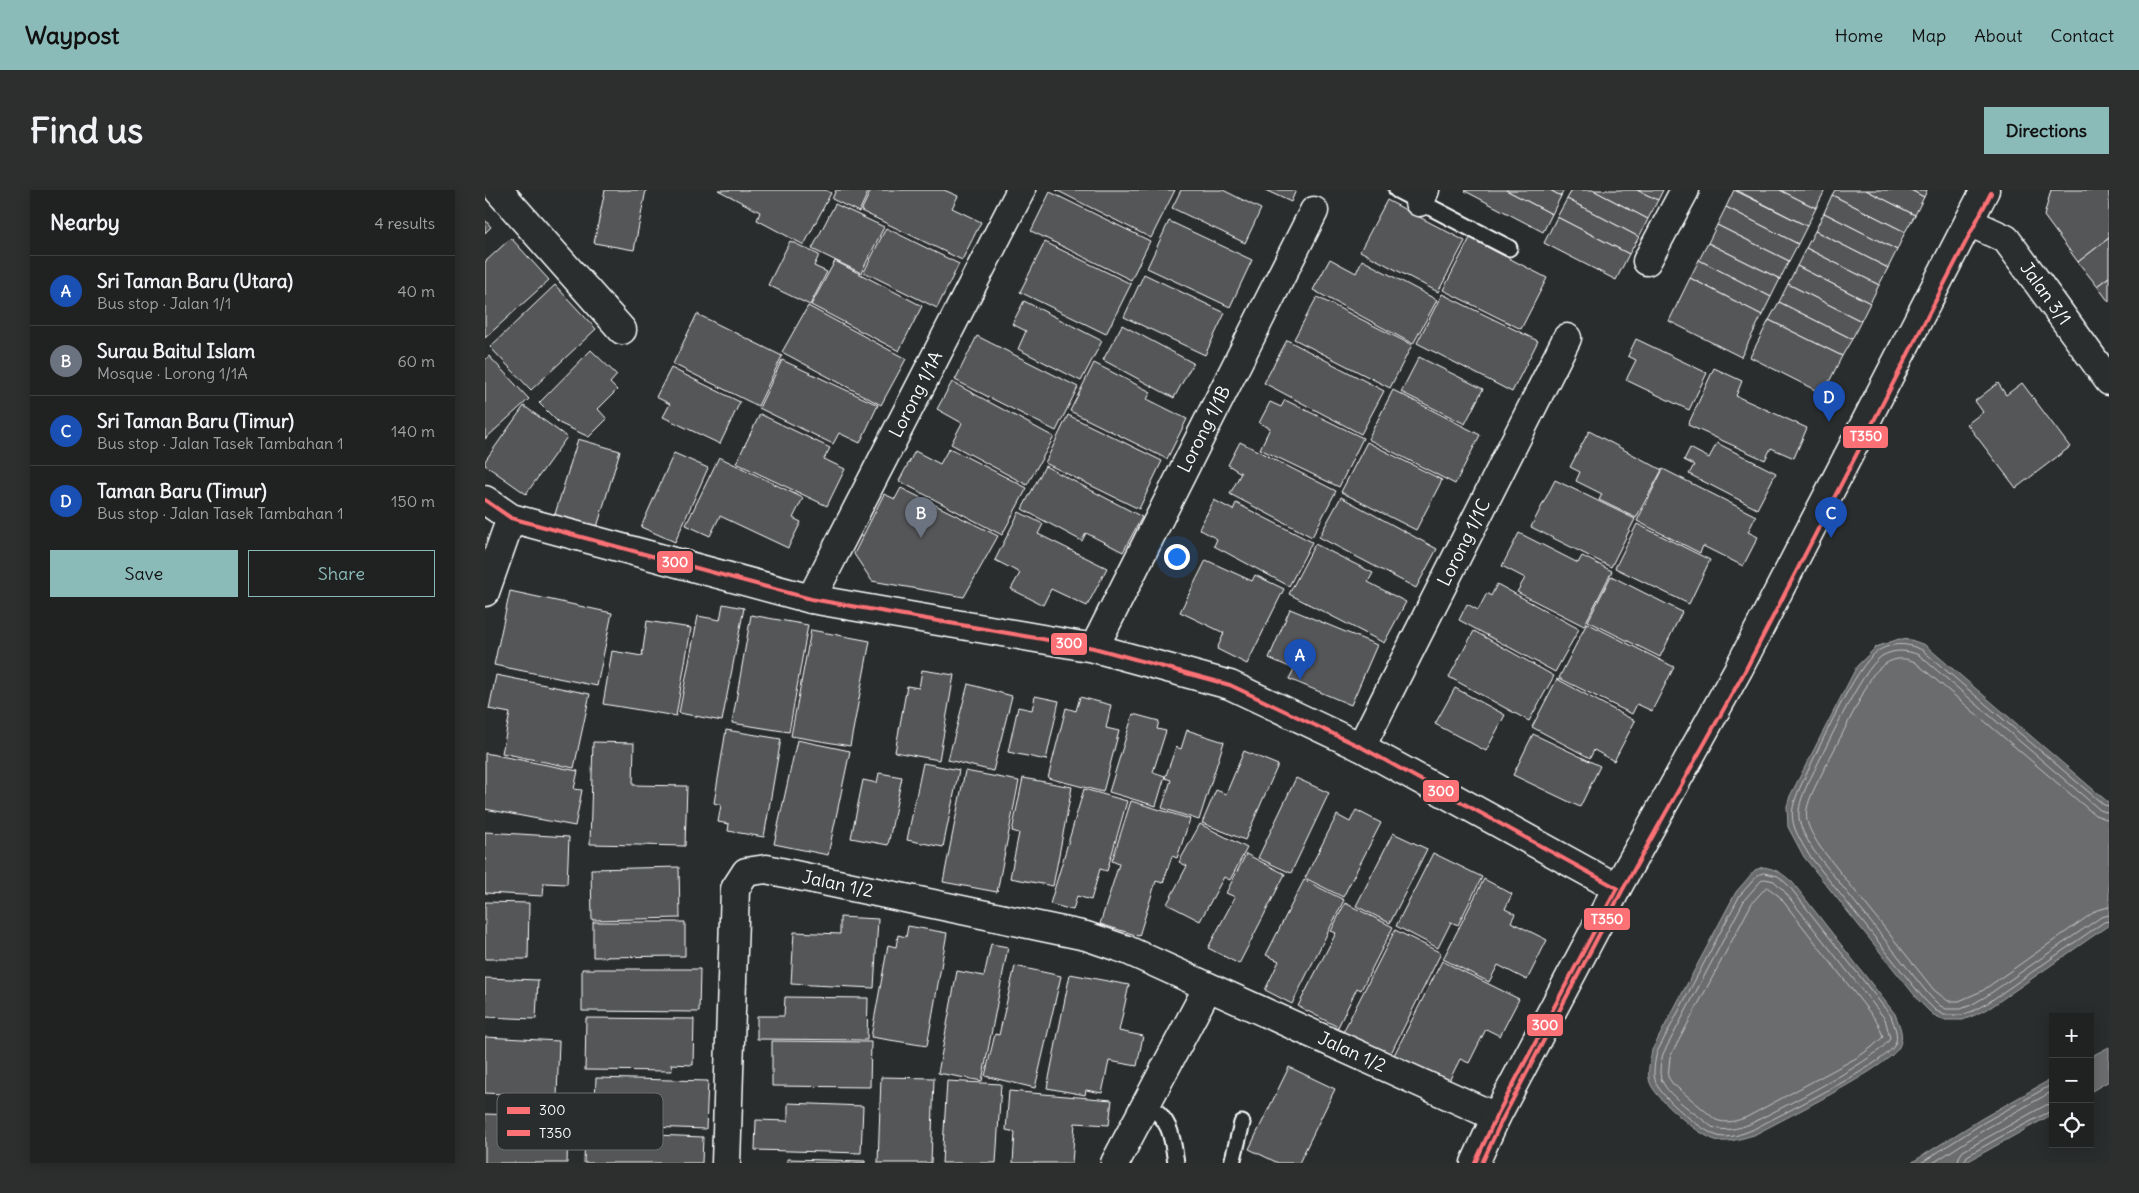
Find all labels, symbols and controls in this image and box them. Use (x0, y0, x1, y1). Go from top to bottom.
text: Waypost (25, 20, 119, 50)
text: Home (1835, 24, 1883, 47)
text: Map (1911, 24, 1946, 47)
text: About (1974, 24, 2022, 47)
text: Contact (2050, 24, 2114, 47)
button: Directions (1984, 107, 2109, 154)
text: Find us (30, 108, 143, 152)
text: Nearby (50, 209, 120, 236)
text: 4 results (374, 213, 435, 233)
street label: Jalan 3/1 (2015, 257, 2076, 329)
text: Sri Taman Baru (Utara) (97, 269, 293, 293)
text: A (61, 281, 71, 301)
text: 40 m (397, 281, 435, 301)
text: Bus stop · Jalan 1/1 (97, 293, 231, 313)
text: Surau Baitul Islam (97, 339, 255, 363)
street label: Lorong 1/1A (884, 347, 947, 441)
text: B (61, 351, 71, 371)
text: 60 m (397, 351, 435, 371)
text: Mosque · Lorong 1/1A (97, 363, 248, 383)
pin: D (1813, 381, 1845, 422)
street label: Lorong 1/1B (1172, 382, 1235, 476)
text: Sri Taman Baru (Timur) (97, 409, 294, 433)
text: C (61, 421, 71, 441)
text: 140 m (391, 421, 435, 441)
line badge: T350 (1842, 425, 1889, 449)
text: T350 (1850, 427, 1882, 445)
text: Bus stop · Jalan Tasek Tambahan 1 (97, 433, 343, 453)
text: Taman Baru (Timur) (97, 479, 267, 503)
text: D (60, 491, 72, 511)
text: 150 m (391, 491, 435, 511)
street label: Lorong 1/1C (1432, 495, 1495, 590)
pin: B (905, 497, 937, 538)
pin: C (1815, 497, 1847, 538)
text: Bus stop · Jalan Tasek Tambahan 1 (97, 503, 343, 523)
your location (1164, 544, 1190, 570)
button: Save (50, 550, 238, 597)
button: Share (248, 550, 435, 597)
line badge: 300 (656, 550, 694, 574)
text: 300 (662, 553, 688, 571)
line badge: 300 (1050, 632, 1088, 656)
text: 300 (1056, 634, 1082, 652)
pin: A (1284, 639, 1316, 680)
line badge: 300 (1422, 779, 1460, 803)
text: 300 (1428, 782, 1454, 800)
street label: Jalan 1/2 (800, 865, 876, 902)
line badge: T350 (1583, 907, 1631, 931)
text: T350 (1591, 910, 1623, 928)
line badge: 300 (1526, 1013, 1564, 1037)
map controls (2049, 1013, 2094, 1148)
button: + (2049, 1013, 2094, 1058)
text: 300 (1532, 1016, 1558, 1034)
street label: Jalan 1/2 (1315, 1026, 1390, 1077)
button: − (2049, 1058, 2094, 1103)
legend (497, 1093, 663, 1150)
text: 300 (539, 1101, 565, 1119)
button: locate (2049, 1103, 2094, 1148)
text: T350 (539, 1124, 572, 1142)

